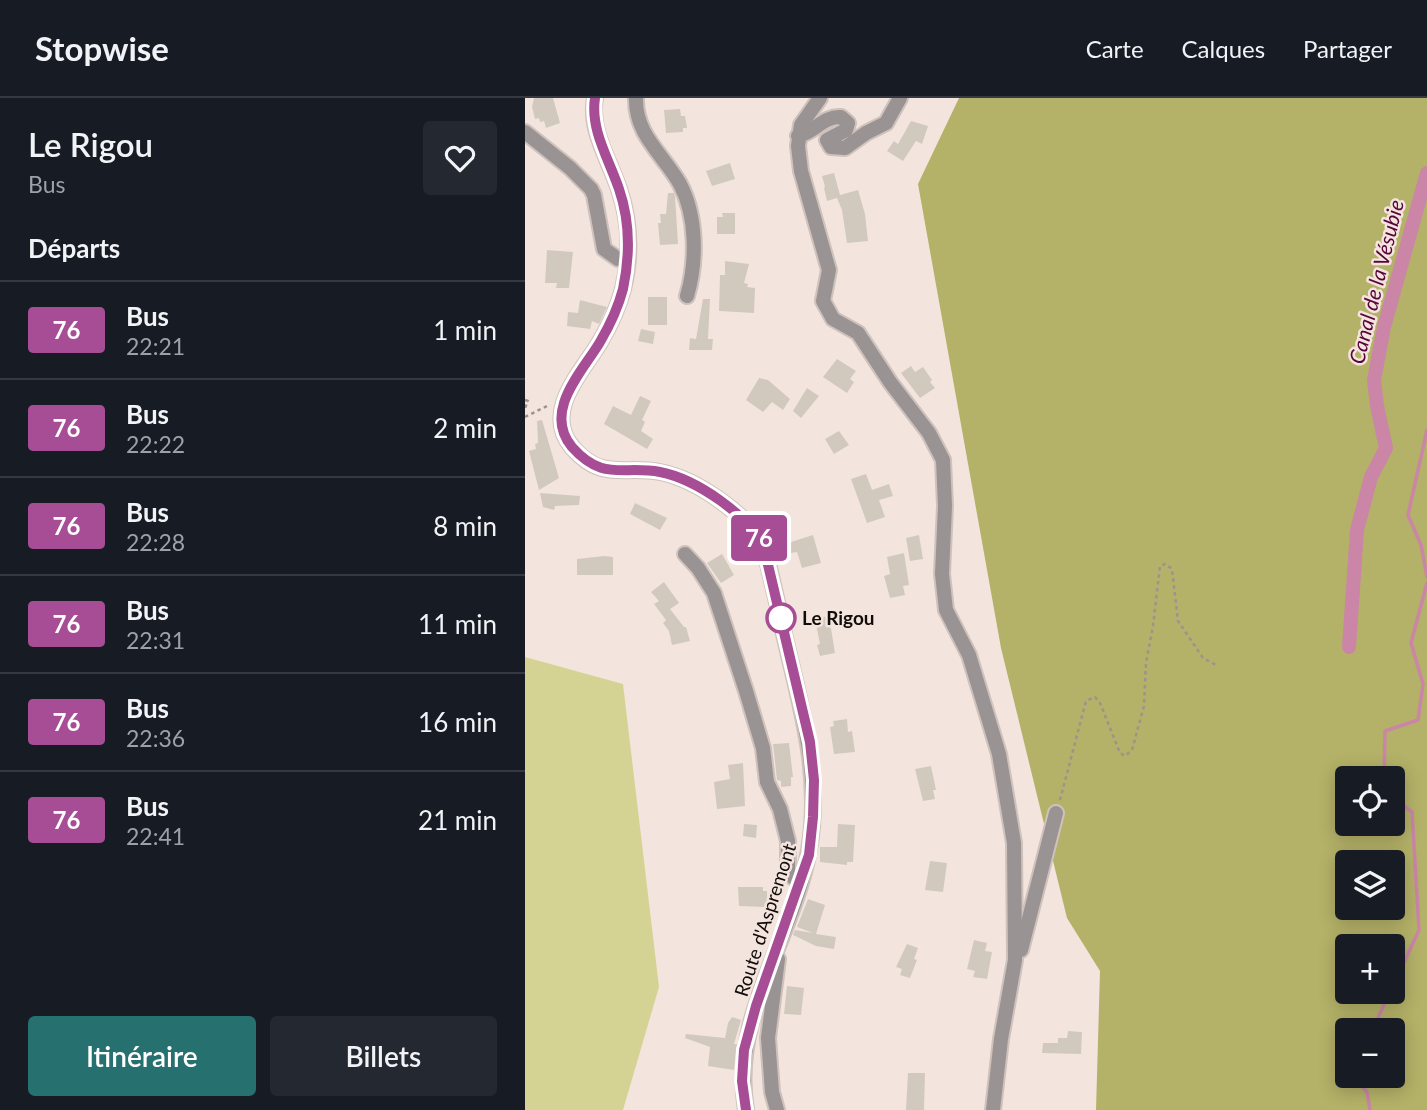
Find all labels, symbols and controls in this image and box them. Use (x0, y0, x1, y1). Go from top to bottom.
text: Stopwise (35, 28, 169, 68)
text: Carte (1086, 34, 1144, 63)
text: Calques (1182, 34, 1265, 63)
text: Partager (1303, 34, 1392, 63)
button: heart (423, 121, 497, 195)
text: Le Rigou (28, 124, 153, 164)
text: Bus (28, 170, 65, 198)
water label: Canal de la Vésubie (1343, 197, 1408, 366)
text: Départs (28, 232, 120, 264)
text: Bus (126, 300, 169, 332)
text: 1 min (433, 314, 497, 346)
text: 76 (53, 315, 80, 344)
text: 22:21 (126, 332, 185, 360)
text: Bus (126, 398, 169, 430)
text: 2 min (433, 412, 497, 444)
text: 76 (53, 413, 80, 442)
text: 22:22 (126, 430, 185, 458)
text: Bus (126, 496, 169, 528)
text: 8 min (433, 510, 497, 542)
text: 76 (53, 511, 80, 540)
line badge: 76 (727, 515, 791, 561)
text: 76 (745, 523, 773, 552)
text: 22:28 (126, 528, 185, 556)
text: Bus (126, 594, 169, 626)
marker: Le Rigou (766, 603, 796, 633)
place label: Le Rigou (802, 606, 875, 629)
text: 11 min (418, 608, 497, 640)
text: 76 (53, 609, 80, 638)
text: 22:31 (126, 626, 185, 654)
text: Bus (126, 692, 169, 724)
text: 16 min (418, 706, 497, 738)
text: 76 (53, 707, 80, 736)
text: 22:36 (126, 724, 185, 752)
map controls (1335, 766, 1405, 1088)
button: locate (1335, 766, 1405, 836)
text: Bus (126, 790, 169, 822)
text: 21 min (418, 804, 497, 836)
text: 76 (53, 805, 80, 834)
text: 22:41 (126, 822, 185, 850)
street label: Route d'Aspremont (729, 840, 800, 999)
button: layers (1335, 850, 1405, 920)
button: + (1335, 934, 1405, 1004)
button: Itinéraire (28, 1016, 256, 1096)
button: Billets (270, 1016, 497, 1096)
button: − (1335, 1018, 1405, 1088)

